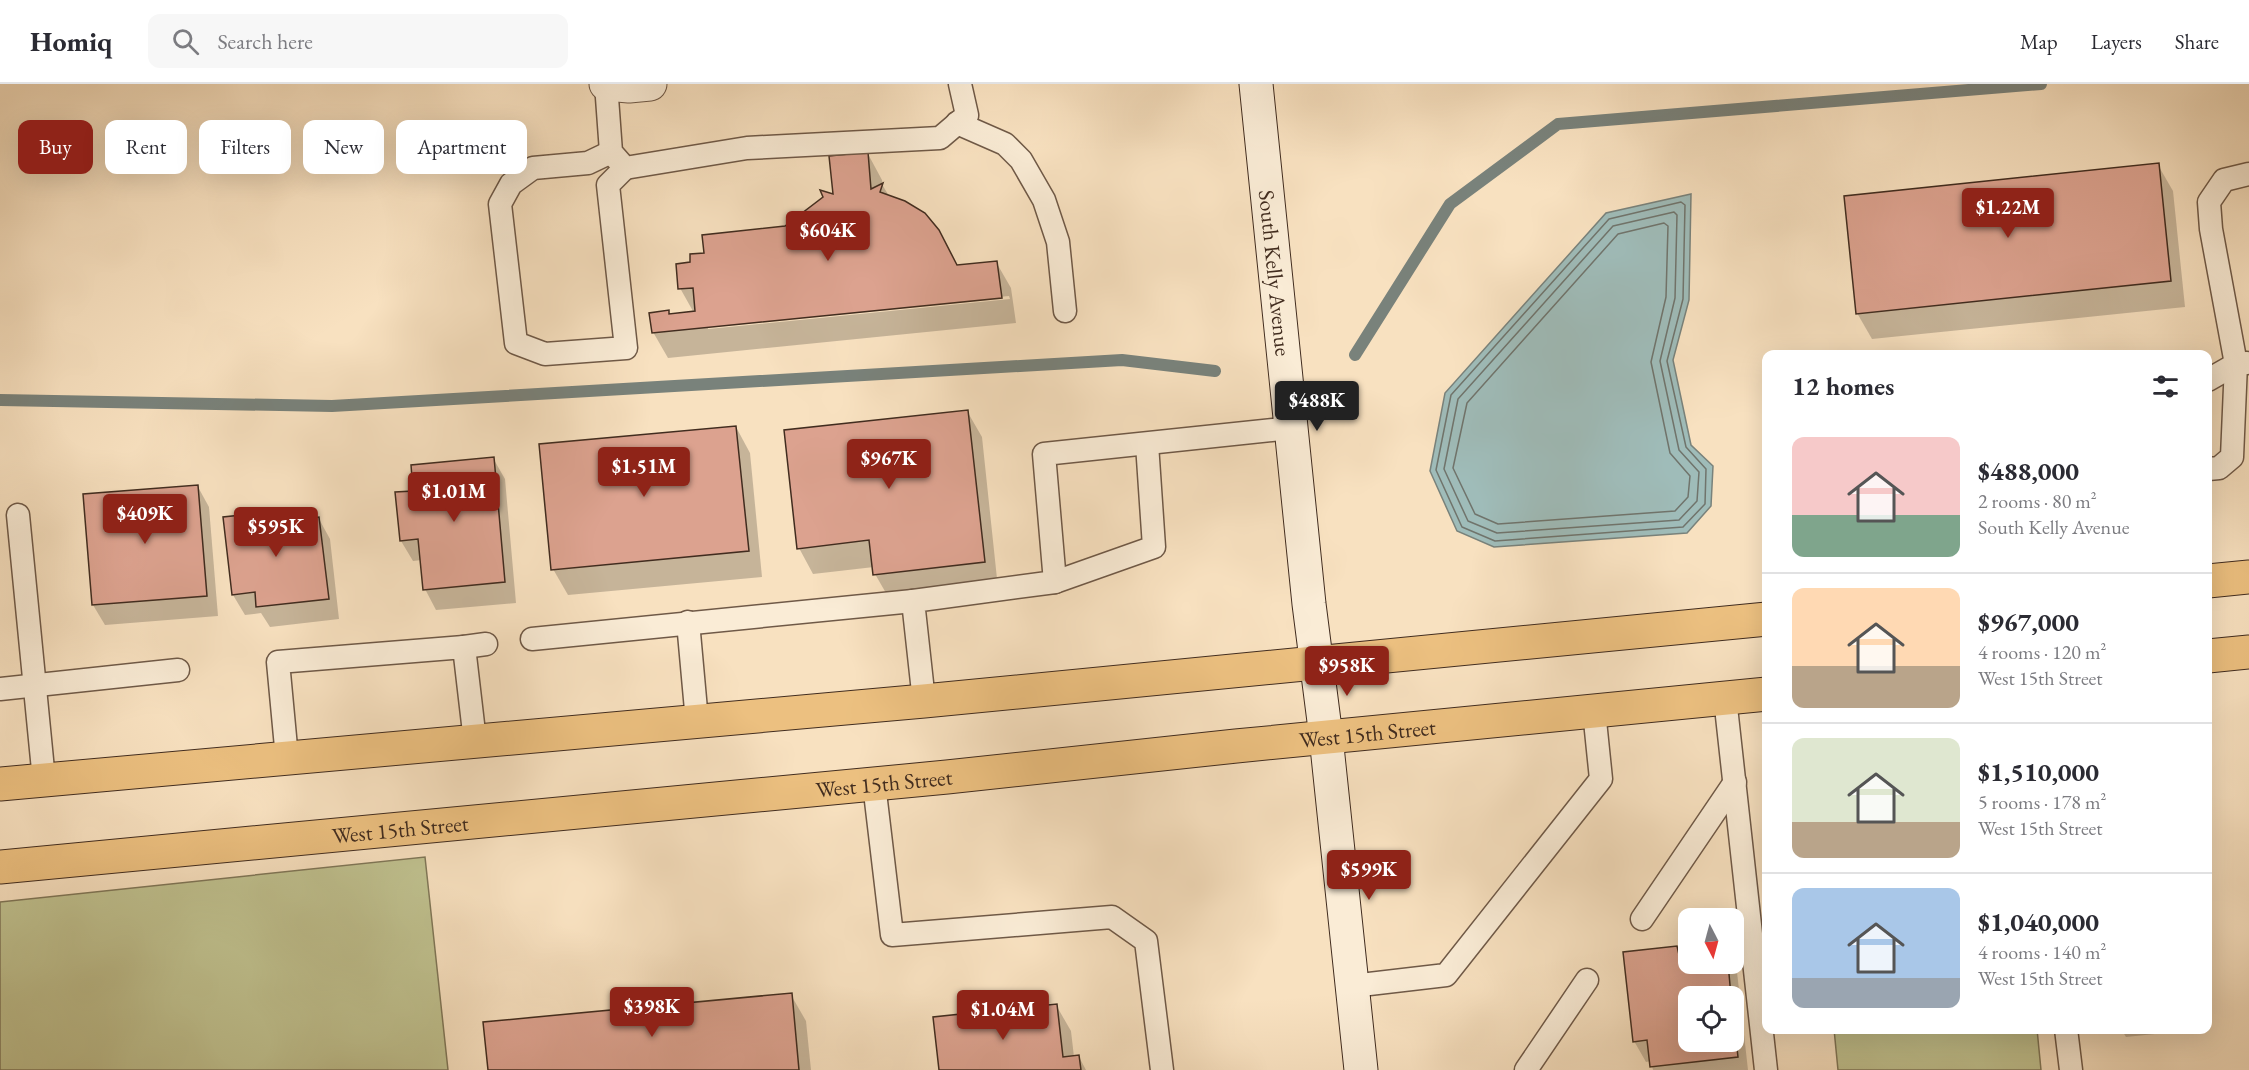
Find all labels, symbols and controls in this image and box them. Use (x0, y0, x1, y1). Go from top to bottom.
search box (148, 14, 568, 68)
text: Homiq (30, 23, 112, 59)
icon: search (169, 25, 202, 58)
text: Search here (217, 27, 313, 56)
text: Map (2020, 28, 2058, 55)
text: Layers (2091, 28, 2142, 55)
text: Share (2175, 28, 2219, 55)
chip: Buy (18, 120, 93, 174)
chip: Rent (105, 120, 187, 174)
chip: Filters (199, 120, 291, 174)
chip: New (303, 120, 384, 174)
chip: Apartment (396, 120, 527, 174)
pin: $1.22M (1959, 188, 2057, 239)
street label: South Kelly Avenue (1252, 189, 1298, 358)
text: $1.22M (1976, 194, 2040, 220)
pin: $604K (786, 211, 870, 262)
text: $604K (800, 217, 856, 243)
text: 12 homes (1792, 369, 1894, 403)
icon: filters (2149, 370, 2182, 403)
pin: $488K (1275, 381, 1359, 432)
text: $488K (1289, 387, 1345, 413)
pin: $967K (847, 439, 931, 490)
text: $967K (861, 445, 917, 471)
pin: $1.51M (595, 447, 693, 498)
text: $1.51M (612, 453, 676, 479)
text: $488,000 (1978, 454, 2079, 488)
icon: home (1840, 461, 1912, 533)
pin: $1.01M (405, 472, 503, 523)
text: $1.01M (422, 478, 486, 504)
text: 2 rooms · 80 m² (1978, 488, 2097, 514)
pin: $409K (103, 494, 187, 545)
text: $409K (117, 500, 173, 526)
pin: $595K (234, 507, 318, 558)
text: $595K (248, 513, 304, 539)
text: South Kelly Avenue (1978, 514, 2130, 540)
text: $967,000 (1978, 605, 2079, 639)
icon: home (1840, 612, 1912, 684)
text: 4 rooms · 120 m² (1978, 639, 2106, 665)
pin: $958K (1305, 646, 1389, 697)
text: $958K (1319, 652, 1375, 678)
text: West 15th Street (1978, 665, 2103, 691)
street label: West 15th Street (1298, 712, 1437, 754)
text: $1,510,000 (1978, 755, 2099, 789)
street label: West 15th Street (814, 762, 954, 804)
icon: home (1840, 762, 1912, 834)
text: 5 rooms · 178 m² (1978, 789, 2106, 815)
street label: West 15th Street (331, 808, 470, 850)
text: West 15th Street (1978, 815, 2103, 841)
pin: $599K (1327, 850, 1411, 901)
text: $599K (1341, 856, 1397, 882)
text: $1,040,000 (1978, 905, 2099, 939)
north arrow (1678, 908, 1744, 974)
map controls (1678, 908, 1744, 1052)
icon: home (1840, 912, 1912, 984)
text: 4 rooms · 140 m² (1978, 939, 2106, 965)
text: West 15th Street (1978, 965, 2103, 991)
button: locate (1678, 986, 1744, 1052)
pin: $398K (610, 987, 694, 1038)
pin: $1.04M (954, 990, 1052, 1041)
text: $398K (624, 993, 680, 1019)
text: $1.04M (971, 996, 1035, 1022)

